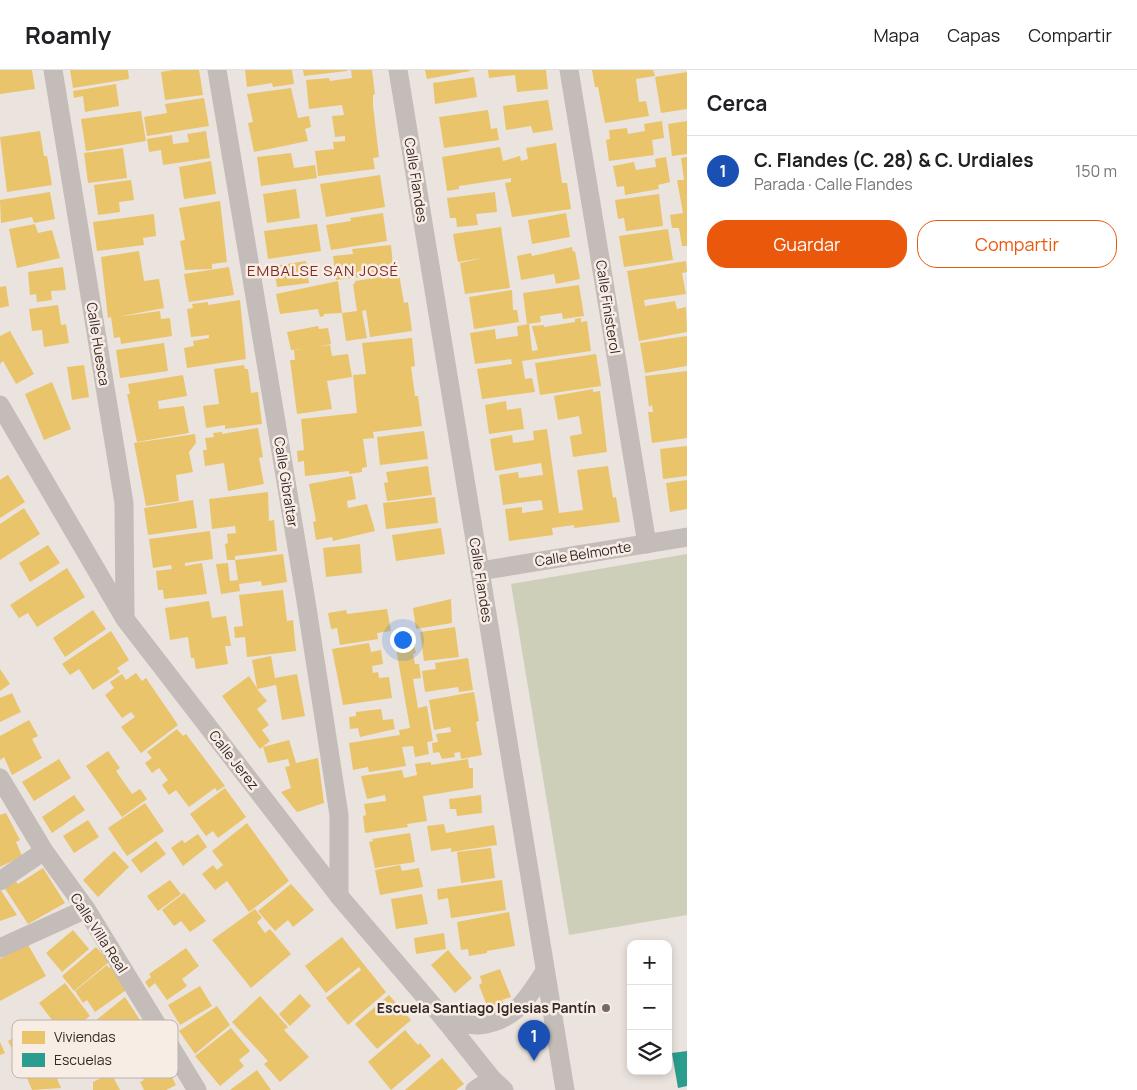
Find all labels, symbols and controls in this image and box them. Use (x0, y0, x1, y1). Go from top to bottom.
text: Roamly (25, 18, 111, 51)
text: Mapa (873, 23, 919, 47)
text: Capas (947, 23, 1000, 47)
text: Compartir (1028, 23, 1112, 47)
text: Cerca (707, 89, 767, 117)
street label: Calle Flandes (400, 136, 433, 224)
text: C. Flandes (C. 28) & C. Urdiales (754, 147, 1034, 173)
text: 1 (719, 160, 727, 182)
text: 150 m (1075, 160, 1117, 182)
text: Parada · Calle Flandes (754, 173, 913, 195)
button: Guardar (707, 220, 907, 268)
button: Compartir (917, 220, 1117, 268)
street label: Calle Finisterol (592, 259, 625, 355)
district label: EMBALSE SAN JOSÉ (247, 260, 399, 281)
street label: Calle Huesca (83, 301, 114, 387)
street label: Calle Gibraltar (270, 435, 303, 528)
street label: Calle Flandes (465, 536, 498, 624)
street label: Calle Belmonte (533, 537, 632, 570)
your location (390, 627, 416, 653)
street label: Calle Jerez (205, 726, 264, 793)
street label: Calle Villa Real (66, 889, 132, 976)
map controls (627, 940, 672, 1075)
button: + (627, 940, 672, 985)
button: − (627, 985, 672, 1030)
place label: Escuela Santiago Iglesias Pantín (377, 998, 596, 1017)
marker: Escuela Santiago Iglesias Pantín (600, 1002, 612, 1014)
legend (12, 1020, 178, 1078)
pin: 1 (518, 1020, 550, 1061)
text: Viviendas (54, 1027, 115, 1046)
button: layers (627, 1030, 672, 1075)
text: Escuelas (54, 1050, 112, 1069)

